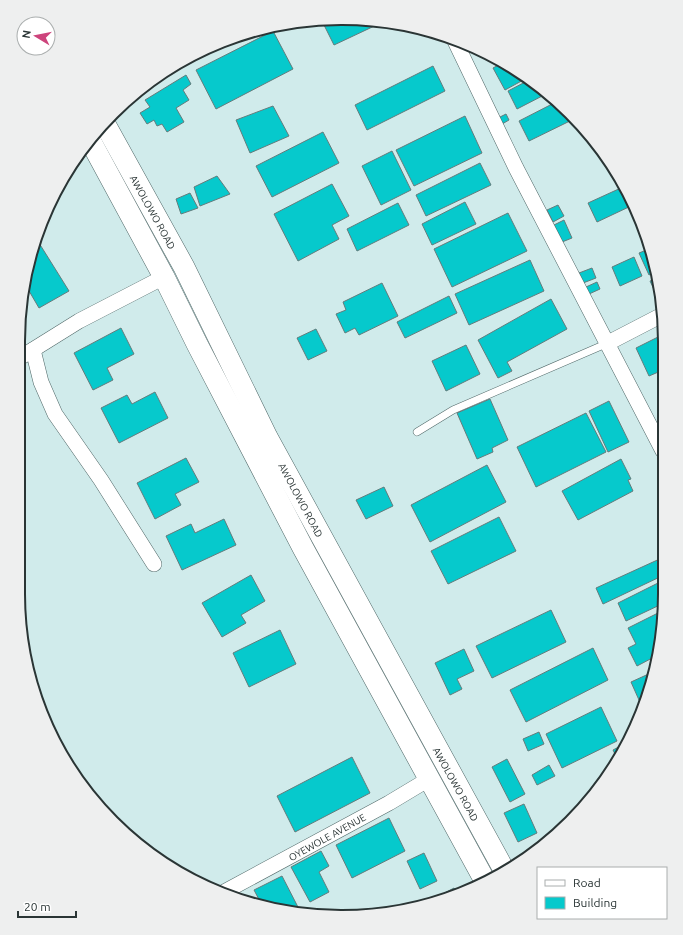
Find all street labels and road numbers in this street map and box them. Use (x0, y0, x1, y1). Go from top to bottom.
street label: AWOLOWO ROAD (128, 173, 177, 251)
street label: AWOLOWO ROAD (276, 461, 325, 539)
street label: AWOLOWO ROAD (431, 745, 480, 823)
street label: OYEWOLE AVENUE (287, 812, 368, 863)

